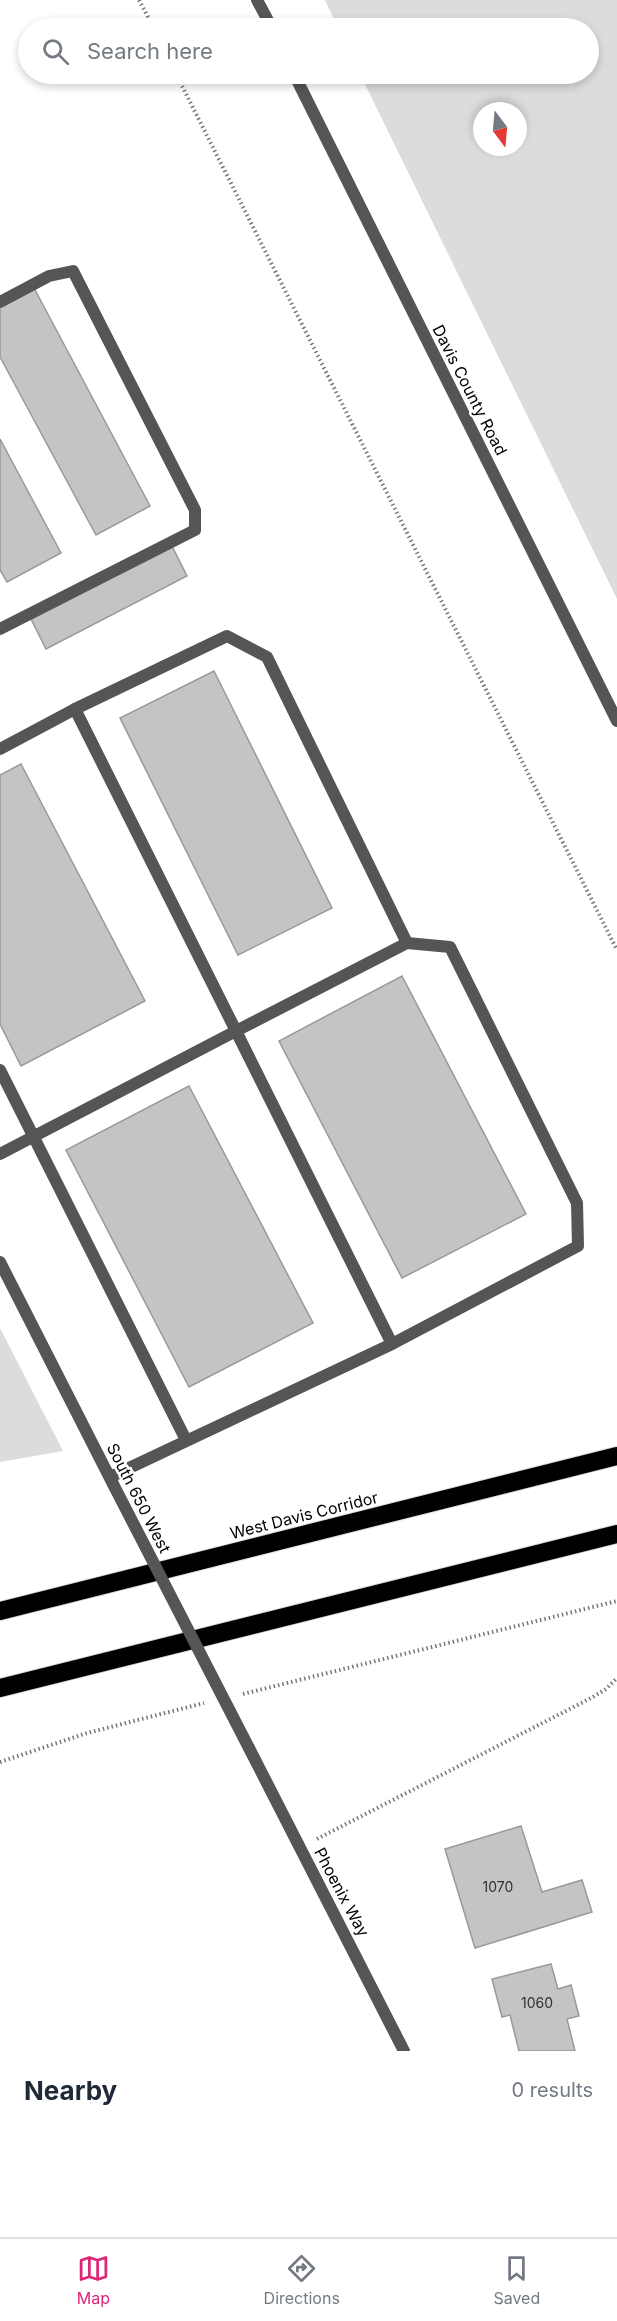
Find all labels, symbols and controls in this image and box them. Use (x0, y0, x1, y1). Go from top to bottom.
search box (18, 18, 599, 84)
icon: search (39, 35, 72, 68)
text: Search here (87, 38, 213, 64)
north arrow (473, 102, 527, 156)
street label: Davis County Road (428, 321, 512, 459)
street label: South 650 West (103, 1440, 175, 1556)
street label: West Davis Corridor (228, 1487, 380, 1543)
street label: Phoenix Way (310, 1844, 374, 1940)
house number: 1070 (483, 1878, 513, 1895)
house number: 1060 (521, 1994, 553, 2011)
text: Nearby (24, 2075, 117, 2106)
text: 0 results (511, 2078, 593, 2102)
tab: Map (77, 2252, 110, 2308)
tab: Directions (264, 2252, 340, 2308)
tab: Saved (493, 2252, 540, 2308)

